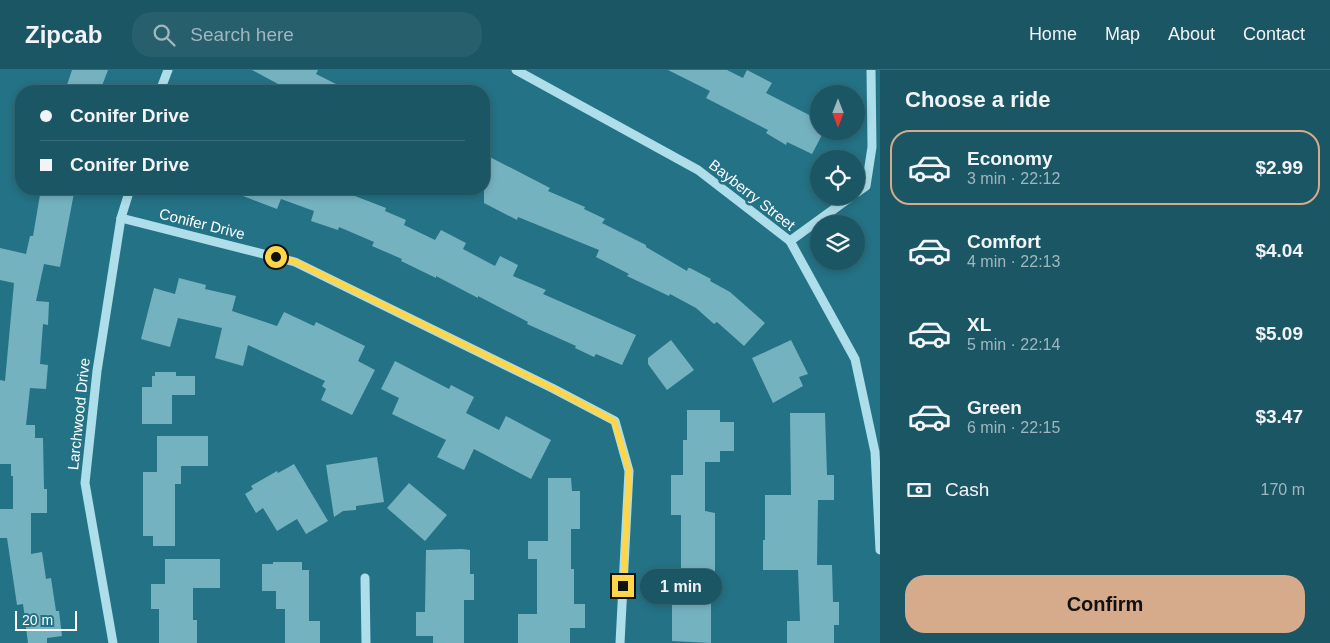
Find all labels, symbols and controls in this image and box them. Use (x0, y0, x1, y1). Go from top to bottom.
search box (132, 12, 482, 57)
text: Zipcab (25, 21, 102, 48)
icon: search (150, 21, 178, 49)
text: Search here (190, 24, 294, 45)
text: Home (1029, 24, 1077, 44)
text: Map (1105, 24, 1140, 44)
text: About (1168, 24, 1215, 44)
text: Contact (1243, 24, 1305, 44)
north arrow (810, 85, 865, 140)
map controls (810, 85, 865, 270)
text: Choose a ride (905, 87, 1050, 112)
text: Conifer Drive (70, 105, 189, 126)
icon: car (907, 145, 952, 190)
text: Economy (967, 148, 1053, 169)
button: locate (810, 150, 865, 205)
text: Conifer Drive (70, 154, 189, 175)
street label: Bayberry Street (706, 156, 799, 234)
text: $2.99 (1255, 157, 1303, 178)
text: 3 min · 22:12 (967, 170, 1060, 187)
street label: Conifer Drive (158, 205, 247, 242)
button: layers (810, 215, 865, 270)
icon: car (907, 228, 952, 273)
text: Comfort (967, 231, 1041, 252)
text: $4.04 (1255, 240, 1303, 261)
route start (265, 246, 287, 268)
text: 4 min · 22:13 (967, 253, 1060, 270)
icon: car (907, 311, 952, 356)
text: XL (967, 314, 991, 335)
text: $5.09 (1255, 323, 1303, 344)
text: 5 min · 22:14 (967, 336, 1060, 353)
street label: Larchwood Drive (64, 357, 93, 471)
icon: car (907, 394, 952, 439)
text: Green (967, 397, 1022, 418)
text: $3.47 (1255, 406, 1303, 427)
text: 6 min · 22:15 (967, 419, 1060, 436)
icon: cash (905, 476, 933, 504)
text: Cash (945, 479, 989, 500)
text: 170 m (1261, 481, 1305, 498)
callout: 1 min (640, 568, 723, 604)
route end (612, 575, 634, 597)
button: Confirm (905, 575, 1305, 633)
text: 1 min (660, 578, 702, 595)
scale bar (15, 608, 78, 631)
text: 20 m (22, 612, 53, 628)

